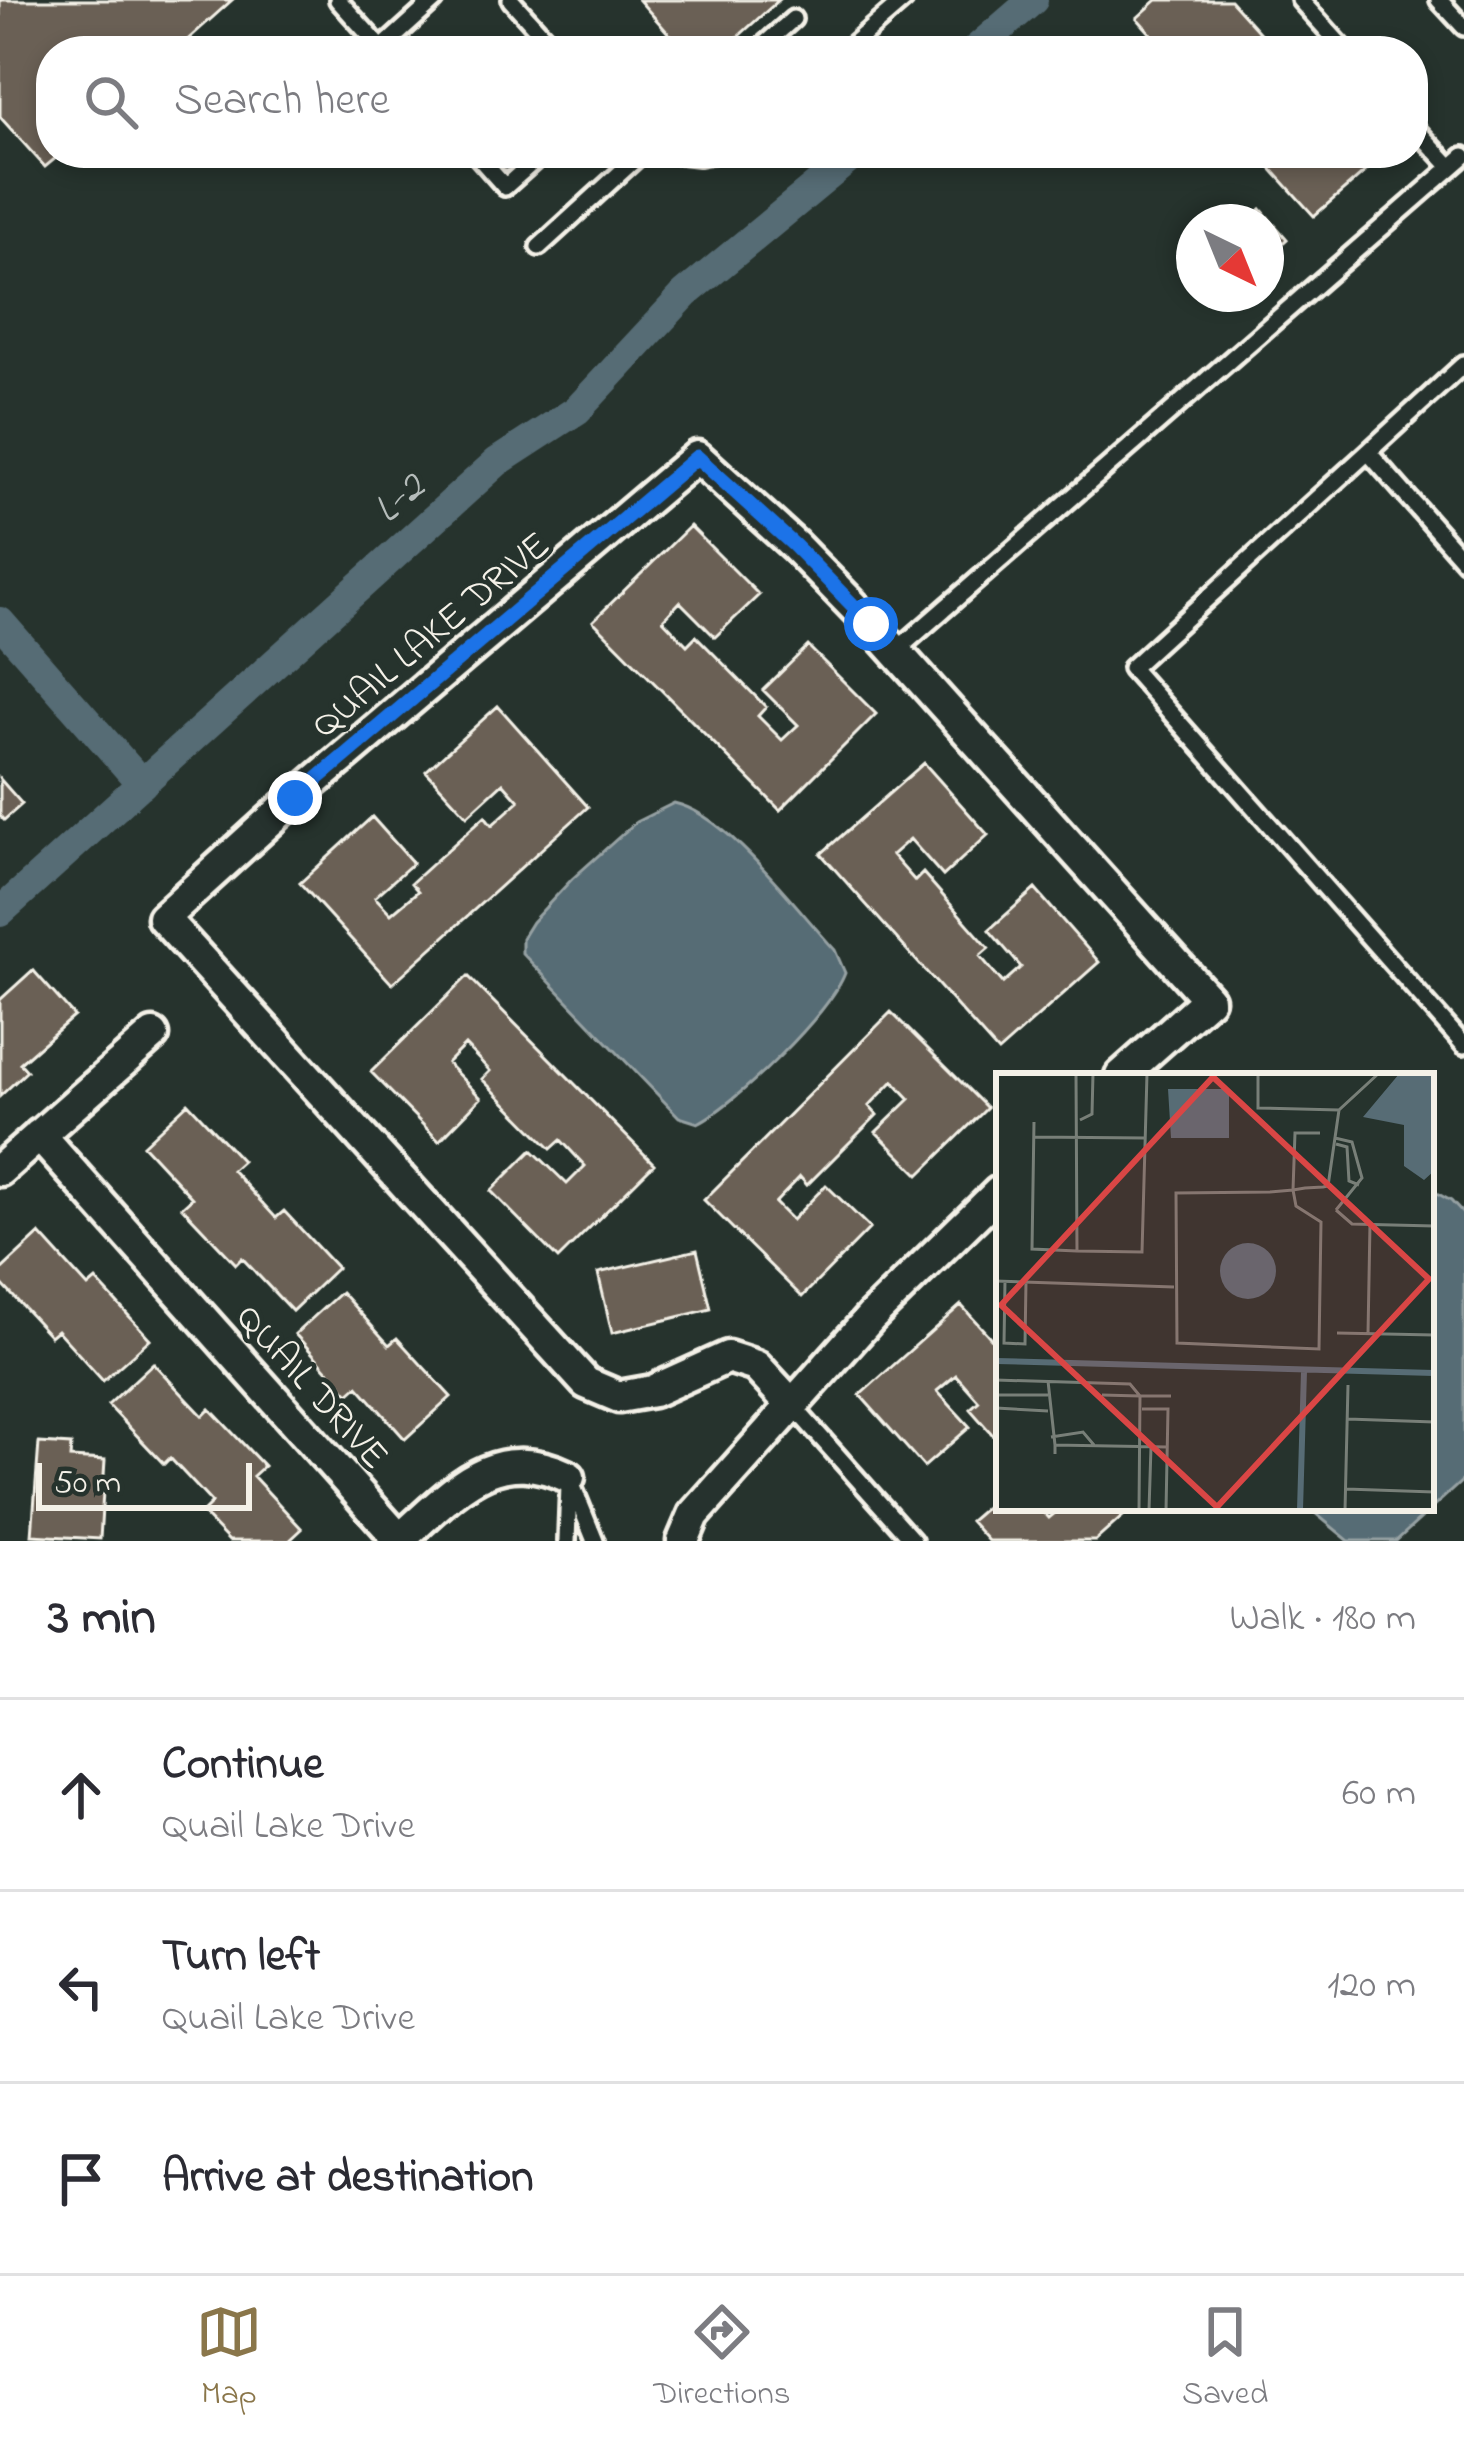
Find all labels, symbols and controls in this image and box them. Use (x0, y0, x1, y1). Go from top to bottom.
search box (36, 36, 1428, 168)
icon: search (78, 69, 144, 135)
text: Search here (174, 69, 390, 135)
north arrow (1176, 204, 1284, 312)
water label: L-2 (360, 458, 441, 539)
street label: QUAIL LAKE DRIVE (300, 519, 564, 754)
route start (844, 597, 898, 651)
route end (268, 771, 322, 825)
inset map (996, 1073, 1434, 1511)
street label: QUAIL DRIVE (221, 1292, 401, 1484)
scale bar (36, 1457, 252, 1510)
text: 50 m (54, 1460, 121, 1508)
text: 3 min (48, 1582, 156, 1657)
text: Walk · 180 m (1229, 1591, 1416, 1648)
text: Continue (162, 1733, 323, 1799)
icon: ahead (48, 1762, 114, 1828)
text: 60 m (1342, 1766, 1416, 1823)
text: Quail Lake Drive (162, 1799, 415, 1856)
text: Turn left (162, 1925, 320, 1991)
icon: left (48, 1954, 114, 2020)
text: 120 m (1327, 1958, 1416, 2015)
text: Quail Lake Drive (162, 1991, 415, 2048)
icon: arrive (48, 2146, 114, 2212)
text: Arrive at destination (162, 2146, 533, 2212)
tab: Map (196, 2299, 262, 2419)
tab: Directions (653, 2299, 791, 2419)
tab: Saved (1182, 2299, 1268, 2419)

